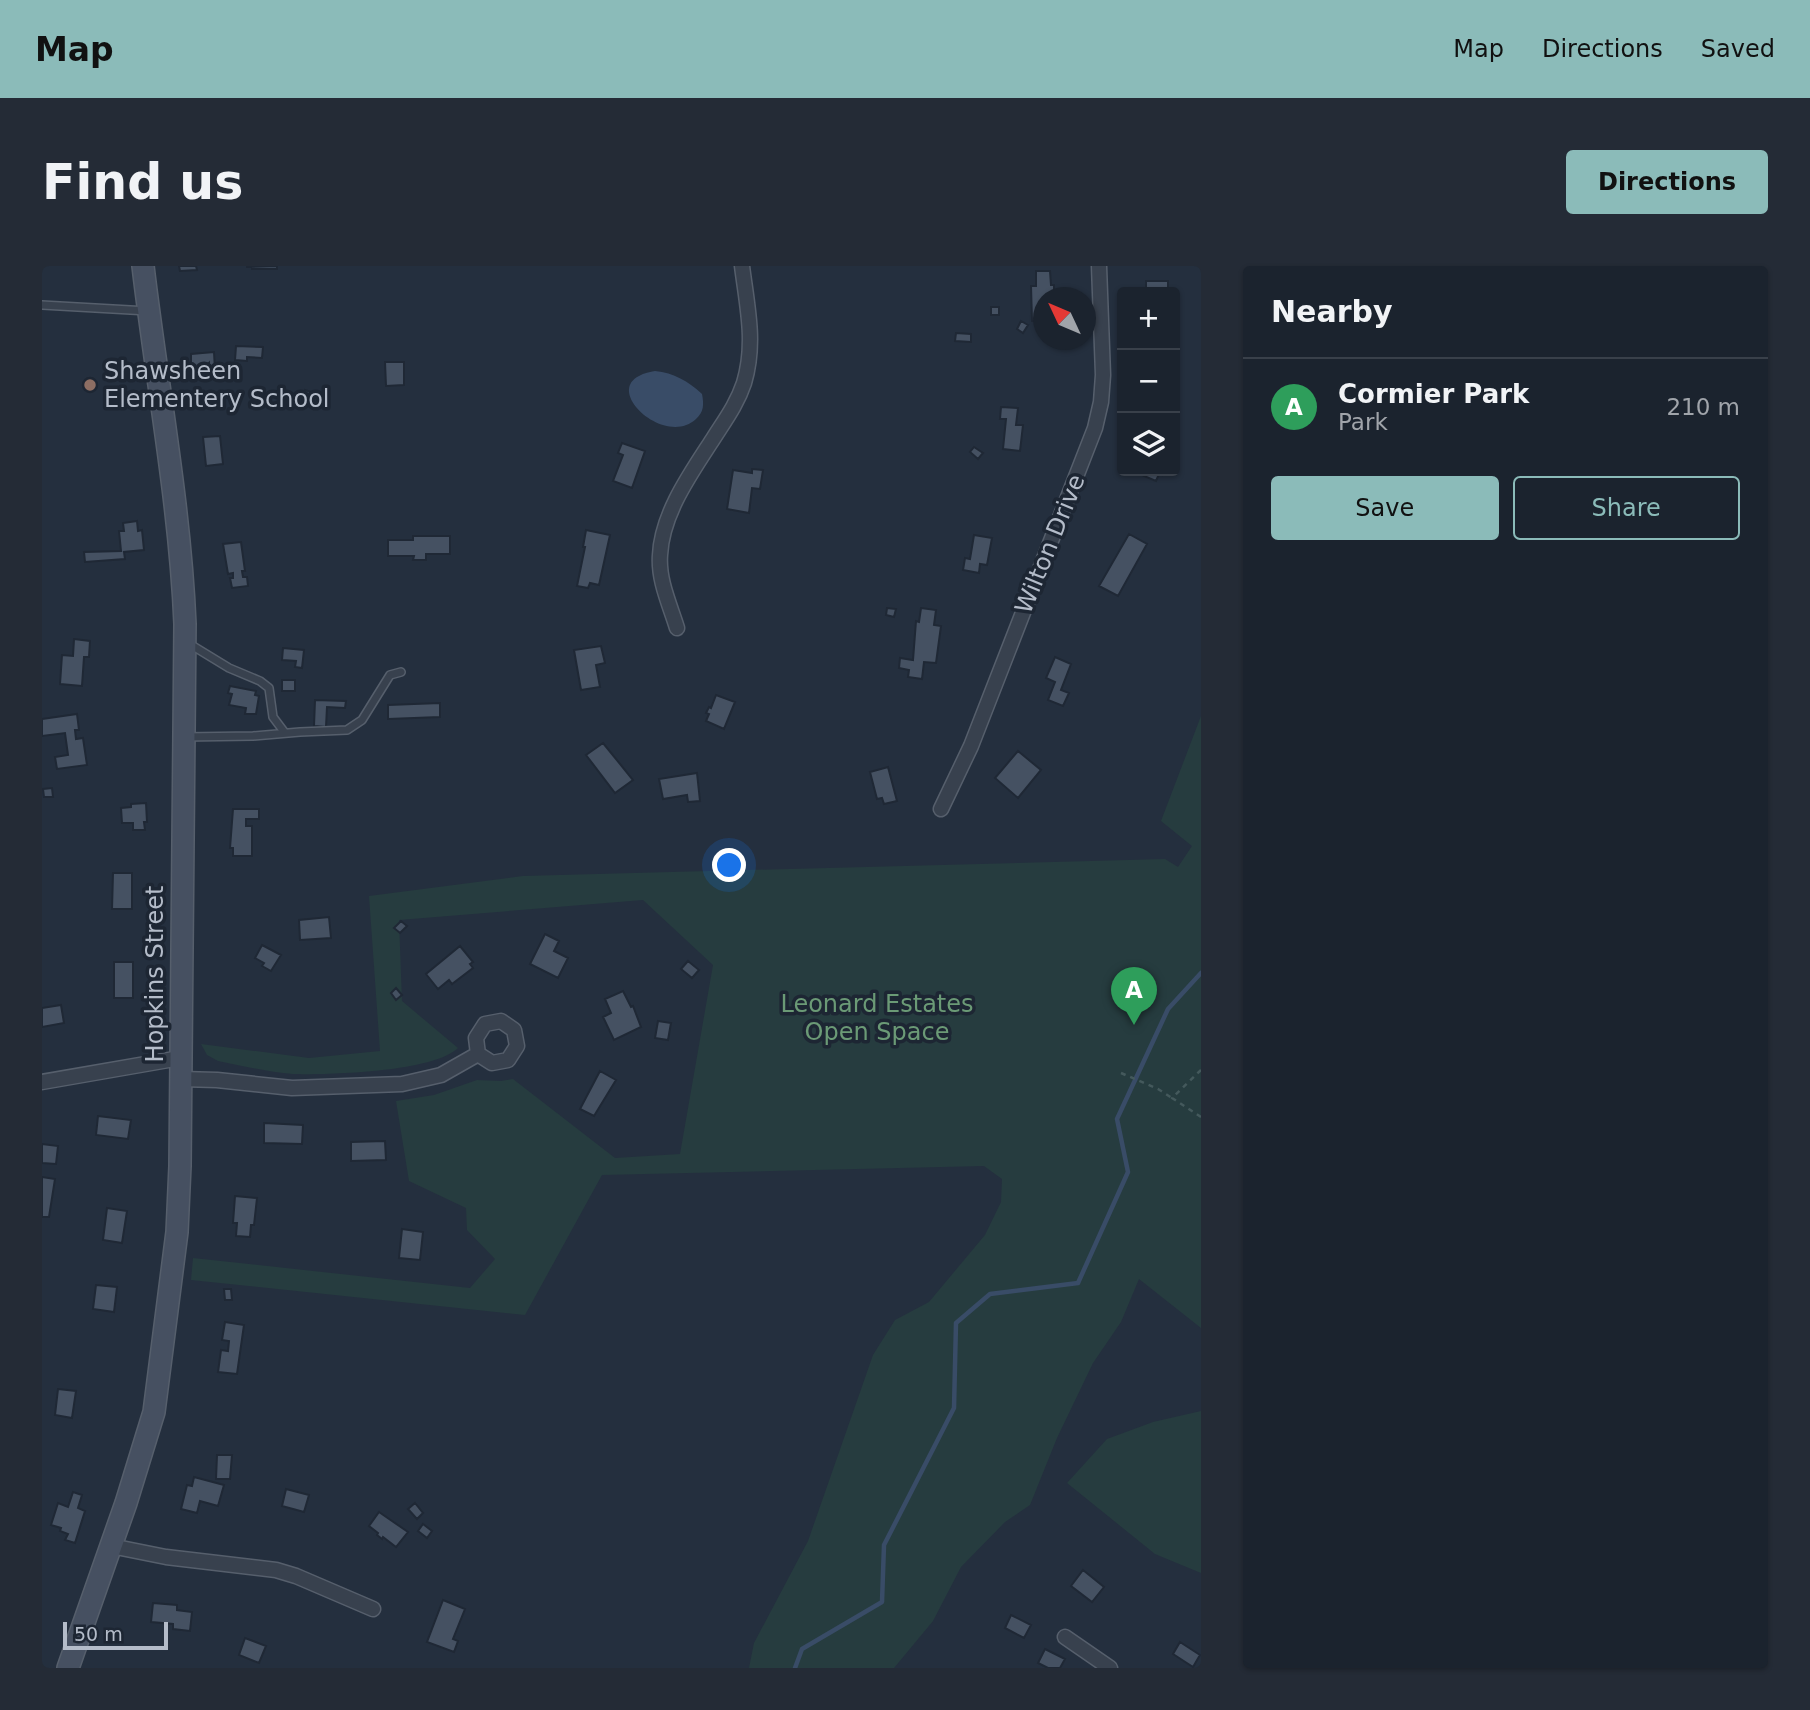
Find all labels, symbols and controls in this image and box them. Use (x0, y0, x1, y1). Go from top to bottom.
text: Map (35, 30, 114, 69)
text: Map (1453, 35, 1504, 63)
text: Directions (1542, 35, 1663, 63)
text: Saved (1701, 35, 1775, 63)
button: Directions (1566, 150, 1768, 214)
text: Find us (42, 154, 243, 211)
north arrow (1033, 287, 1096, 350)
map controls (1117, 287, 1180, 476)
button: + (1117, 287, 1180, 350)
text: Nearby (1271, 294, 1393, 329)
button: − (1117, 350, 1180, 413)
place label: Shawsheen Elementery School (104, 357, 330, 413)
marker: Shawsheen Elementery School (82, 377, 98, 393)
text: Cormier Park (1338, 379, 1529, 409)
text: A (1285, 394, 1303, 420)
text: 210 m (1666, 394, 1740, 420)
text: Park (1338, 409, 1388, 435)
button: layers (1117, 413, 1180, 476)
street label: Wilton Drive (1009, 470, 1091, 618)
button: Save (1271, 476, 1499, 540)
button: Share (1513, 476, 1740, 540)
your location (712, 848, 746, 882)
street label: Hopkins Street (141, 886, 169, 1062)
pin: A (1111, 967, 1157, 1025)
park label: Leonard Estates Open Space (780, 990, 974, 1046)
scale bar (63, 1619, 168, 1651)
text: 50 m (74, 1623, 123, 1645)

